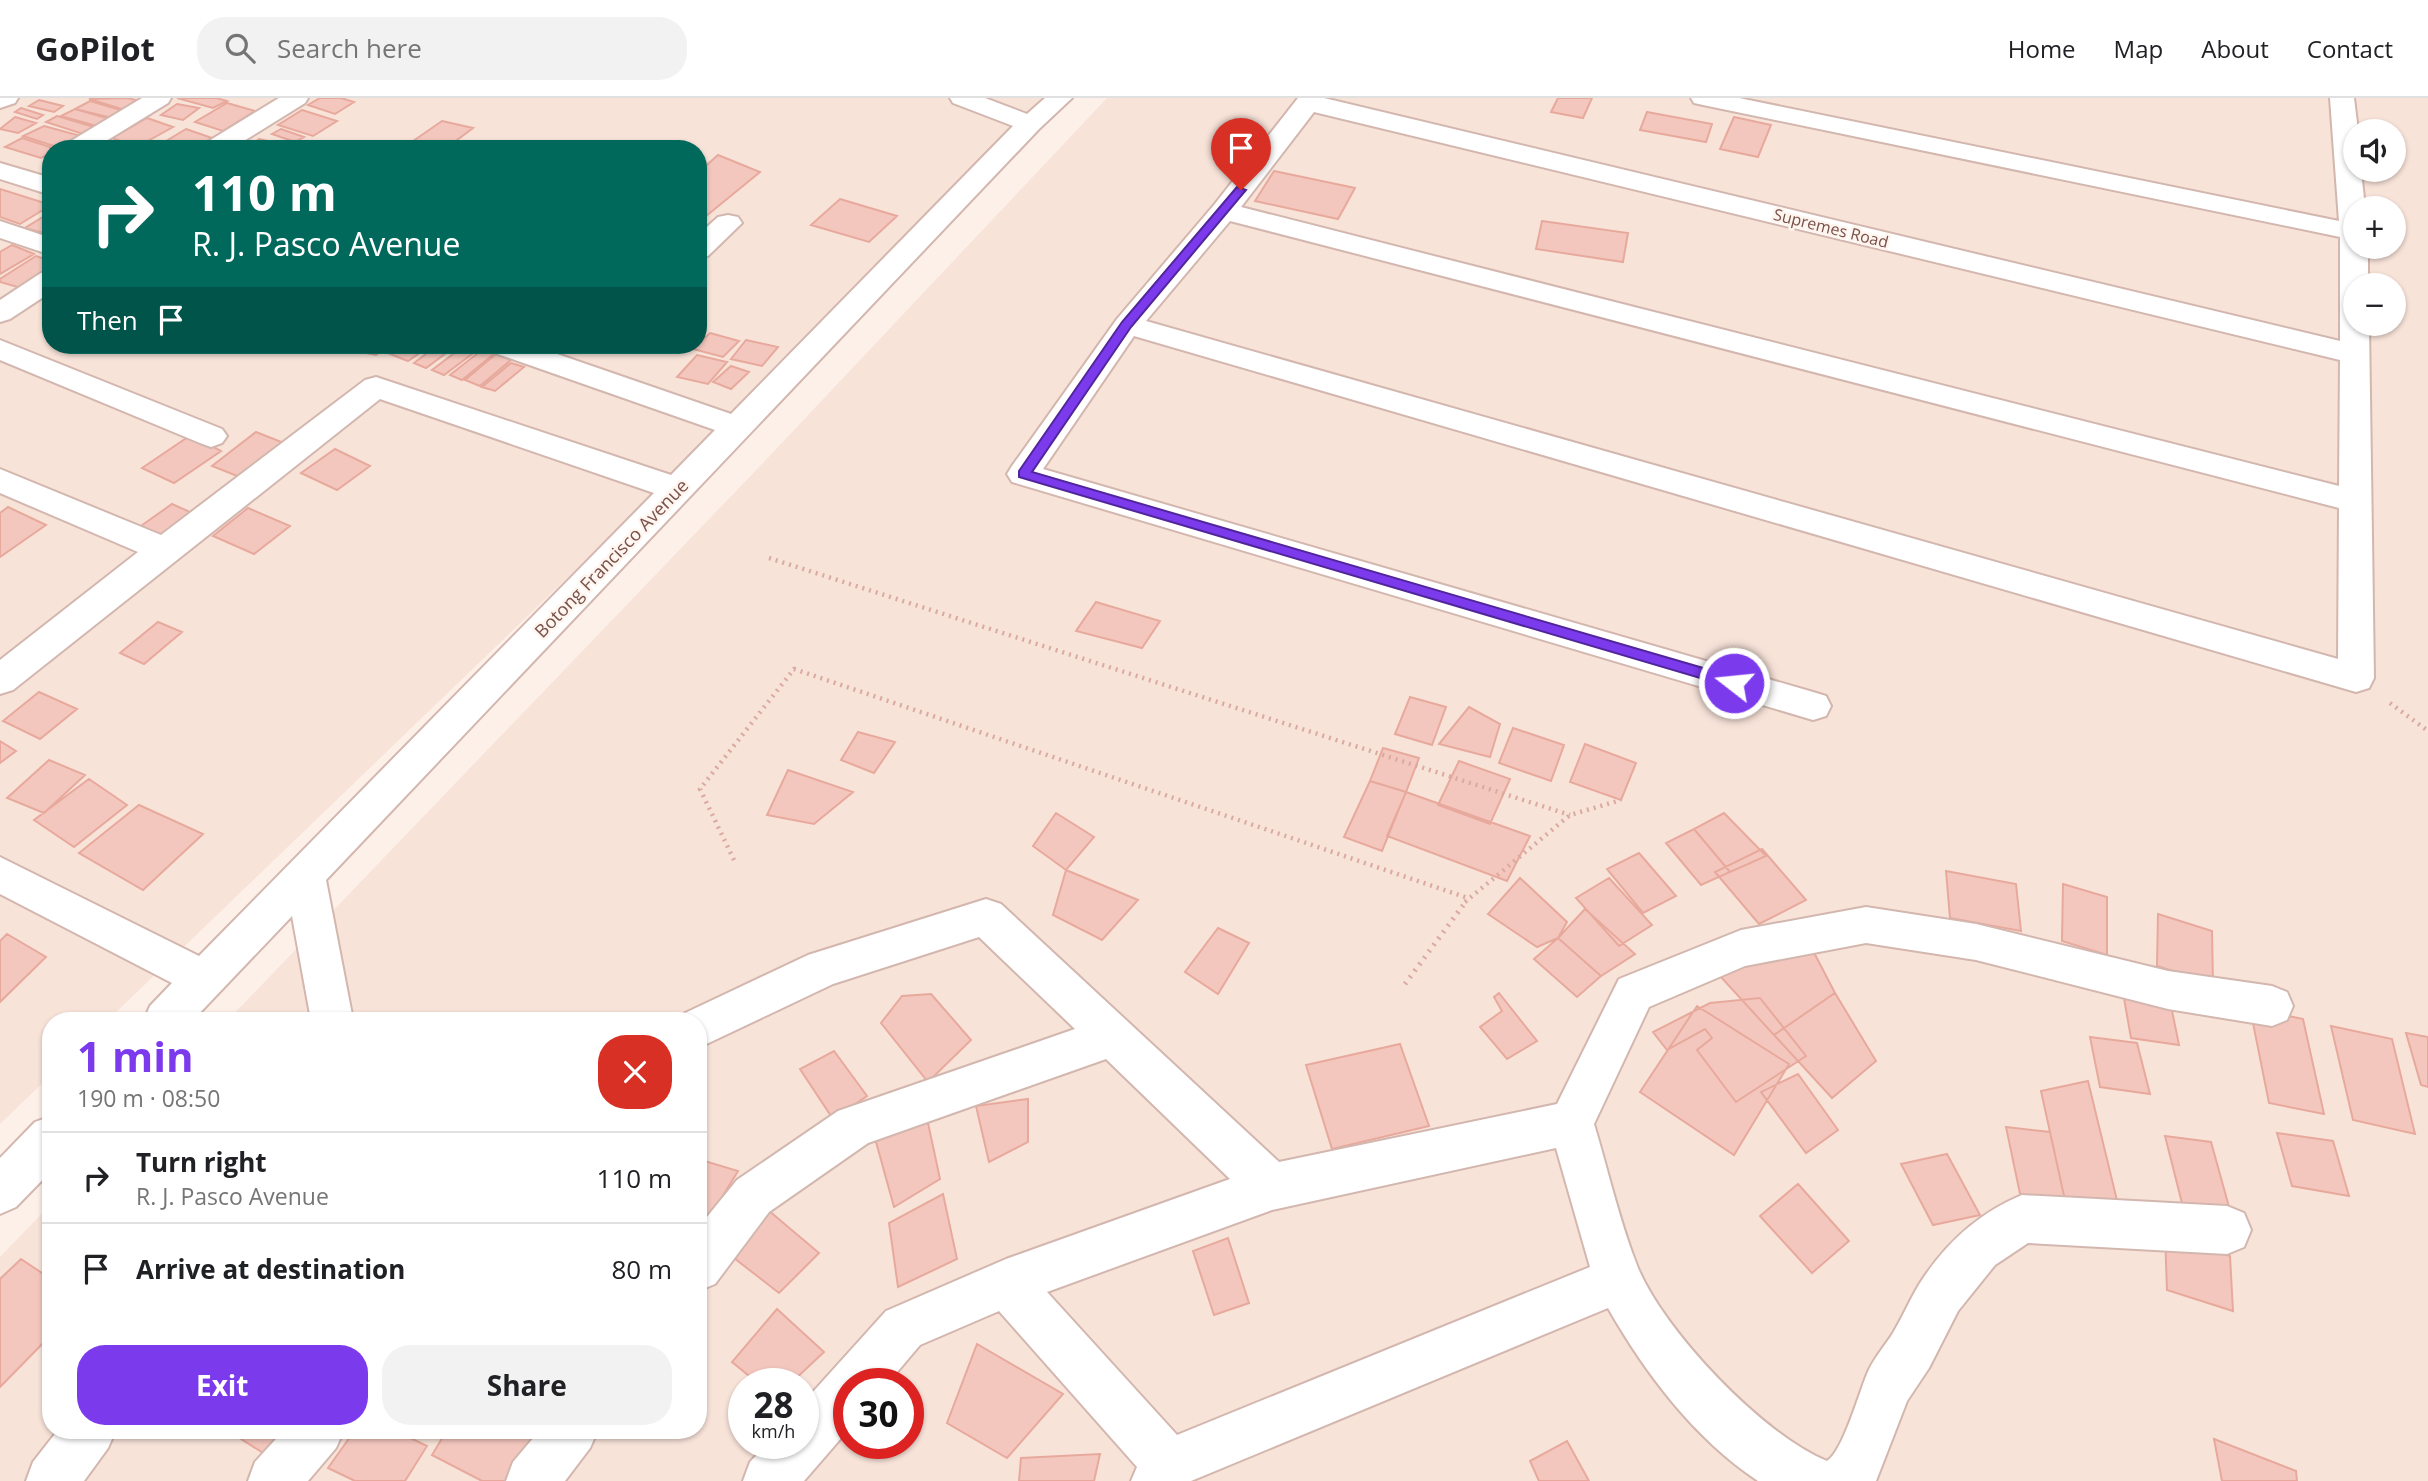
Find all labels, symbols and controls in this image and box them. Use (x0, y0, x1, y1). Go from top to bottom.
search box (197, 17, 687, 80)
text: GoPilot (35, 26, 155, 71)
icon: search (221, 29, 259, 67)
text: Search here (277, 30, 422, 66)
text: Home (2008, 32, 2076, 65)
text: Map (2114, 32, 2163, 65)
text: About (2201, 32, 2269, 65)
text: Contact (2307, 32, 2393, 65)
pin (1211, 118, 1271, 190)
map controls (2343, 119, 2406, 336)
button: sound (2343, 119, 2406, 182)
icon: arrive (1222, 129, 1260, 167)
text: 110 m (192, 159, 337, 225)
icon: right (77, 168, 168, 259)
button: + (2343, 196, 2406, 259)
street label: Supremes Road (1771, 203, 1891, 253)
text: R. J. Pasco Avenue (192, 222, 460, 265)
button: − (2343, 273, 2406, 336)
icon: arrive (152, 301, 190, 339)
text: Then (77, 302, 138, 338)
street label: Botong Francisco Avenue (529, 474, 693, 642)
position arrow (1697, 646, 1771, 720)
text: 1 min (77, 1027, 194, 1084)
button: close (598, 1035, 672, 1109)
text: 190 m · 08:50 (77, 1082, 220, 1114)
text: Turn right (136, 1144, 267, 1180)
icon: right (77, 1159, 115, 1197)
text: 110 m (597, 1160, 672, 1196)
text: R. J. Pasco Avenue (136, 1180, 329, 1212)
icon: arrive (77, 1250, 115, 1288)
text: Arrive at destination (136, 1251, 405, 1287)
text: 80 m (611, 1251, 672, 1287)
button: Exit (77, 1345, 368, 1425)
button: Share (382, 1345, 672, 1425)
speed limit sign: 30 (833, 1368, 924, 1459)
text: 28 (753, 1381, 794, 1428)
text: km/h (752, 1419, 795, 1443)

